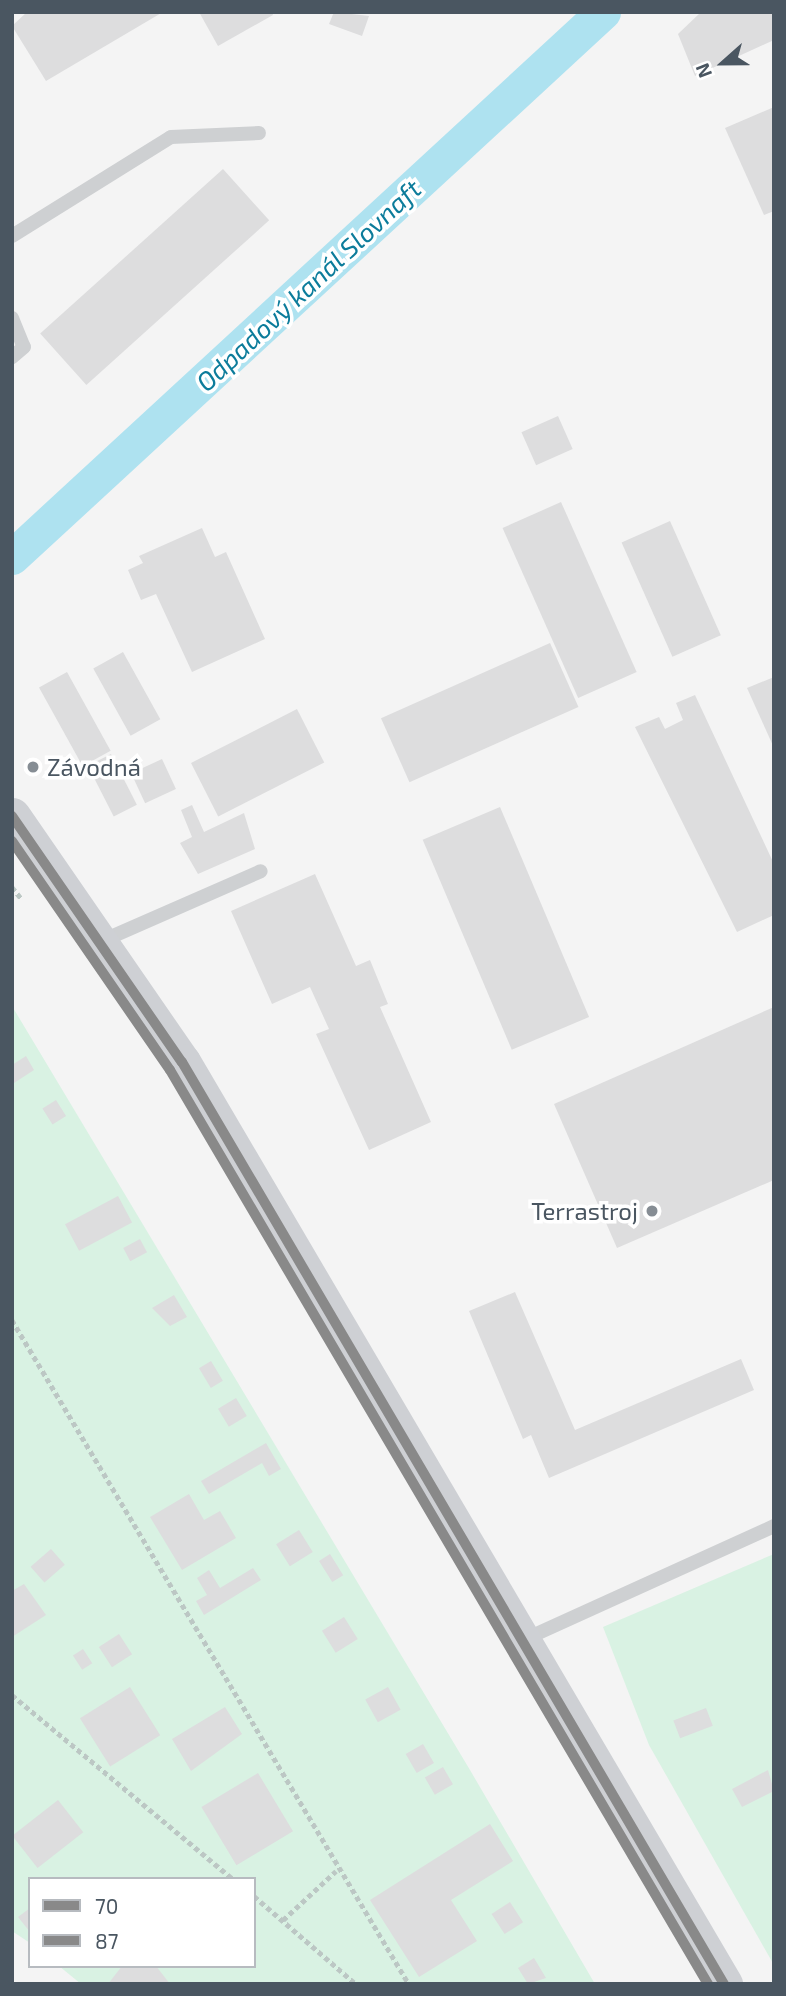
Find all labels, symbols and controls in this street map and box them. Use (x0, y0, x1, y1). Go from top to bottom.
north arrow (688, 28, 758, 98)
text: N (690, 60, 716, 81)
water label: Odpadový kanál Slovnaft (189, 172, 427, 398)
place label: Závodná (47, 753, 141, 781)
marker: Závodná (25, 759, 41, 775)
place label: Terrastroj (531, 1197, 638, 1225)
marker: Terrastroj (644, 1203, 660, 1219)
legend (28, 1877, 256, 1968)
text: 70 (95, 1893, 118, 1918)
text: 87 (95, 1928, 119, 1953)

